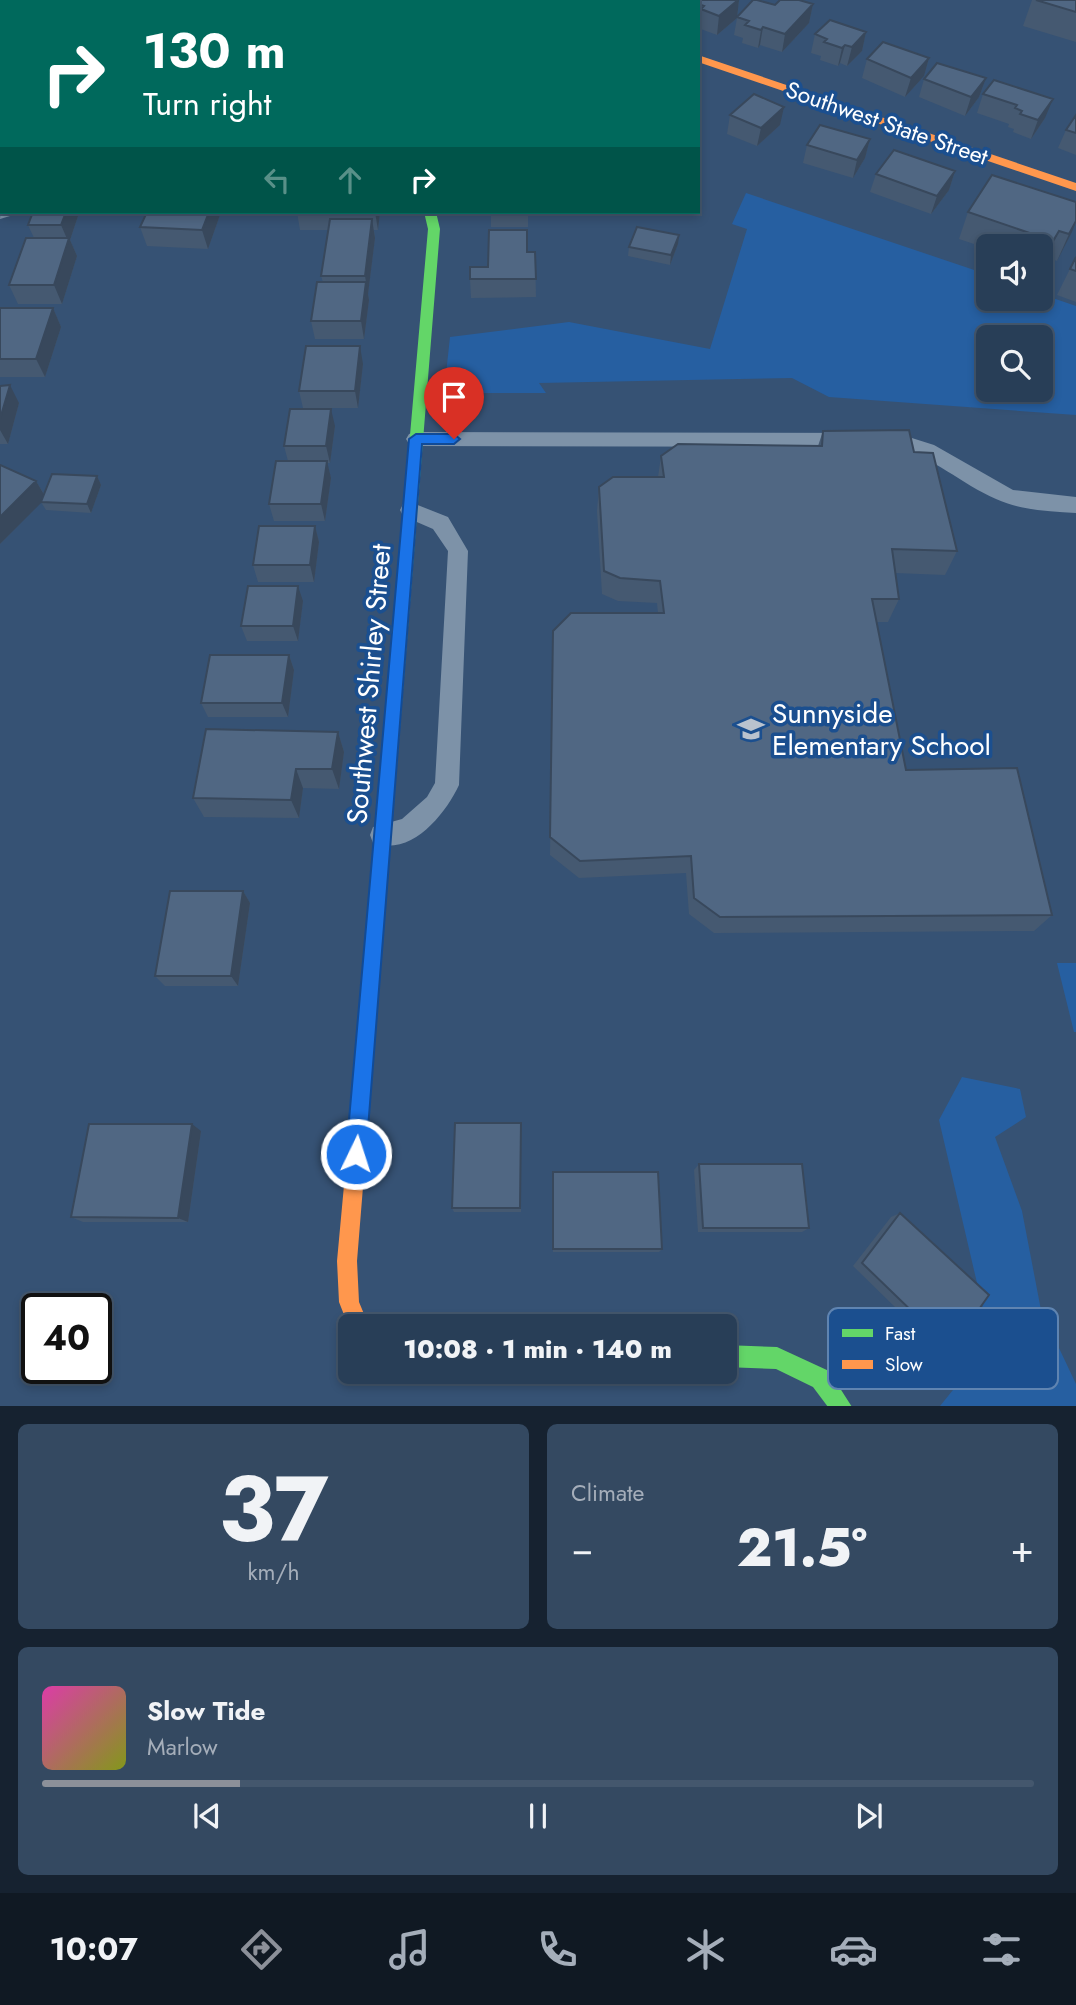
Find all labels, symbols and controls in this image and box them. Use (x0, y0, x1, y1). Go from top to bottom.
text: 130 m (143, 16, 286, 86)
icon: right (28, 28, 119, 119)
street label: Southwest State Street (781, 72, 993, 174)
text: Turn right (143, 81, 272, 127)
icon: left (258, 161, 296, 199)
icon: ahead (331, 161, 369, 199)
icon: right (404, 161, 442, 199)
map controls (976, 234, 1053, 402)
button: sound (976, 234, 1053, 311)
button: search (976, 325, 1053, 402)
pin (424, 367, 484, 439)
icon: arrive (435, 378, 473, 416)
street label: Southwest Shirley Street (336, 542, 402, 826)
place label: Sunnyside Elementary School (772, 693, 991, 766)
school or university icon: Sunnyside Elementary School (736, 714, 766, 744)
position arrow (319, 1117, 393, 1191)
speed limit sign: 40 (21, 1293, 112, 1384)
legend (828, 1308, 1058, 1389)
text: Fast (885, 1320, 916, 1347)
text: 10:08 · 1 min · 140 m (403, 1330, 672, 1368)
text: Slow (885, 1351, 923, 1378)
text: 37 (218, 1444, 329, 1575)
text: Climate (571, 1476, 644, 1510)
text: 21.5° (737, 1510, 867, 1586)
text: − (571, 1521, 593, 1576)
text: + (1011, 1521, 1034, 1576)
text: km/h (248, 1555, 299, 1589)
text: Slow Tide (147, 1692, 266, 1730)
text: Marlow (147, 1730, 218, 1764)
icon: previous (188, 1797, 226, 1835)
icon: pause (519, 1797, 557, 1835)
icon: next (850, 1797, 888, 1835)
icon: directions (237, 1925, 286, 1974)
icon: music (385, 1925, 434, 1974)
icon: phone (533, 1925, 582, 1974)
icon: climate (681, 1925, 730, 1974)
icon: car (829, 1925, 878, 1974)
icon: filters (977, 1925, 1026, 1974)
text: 10:07 (50, 1926, 138, 1972)

